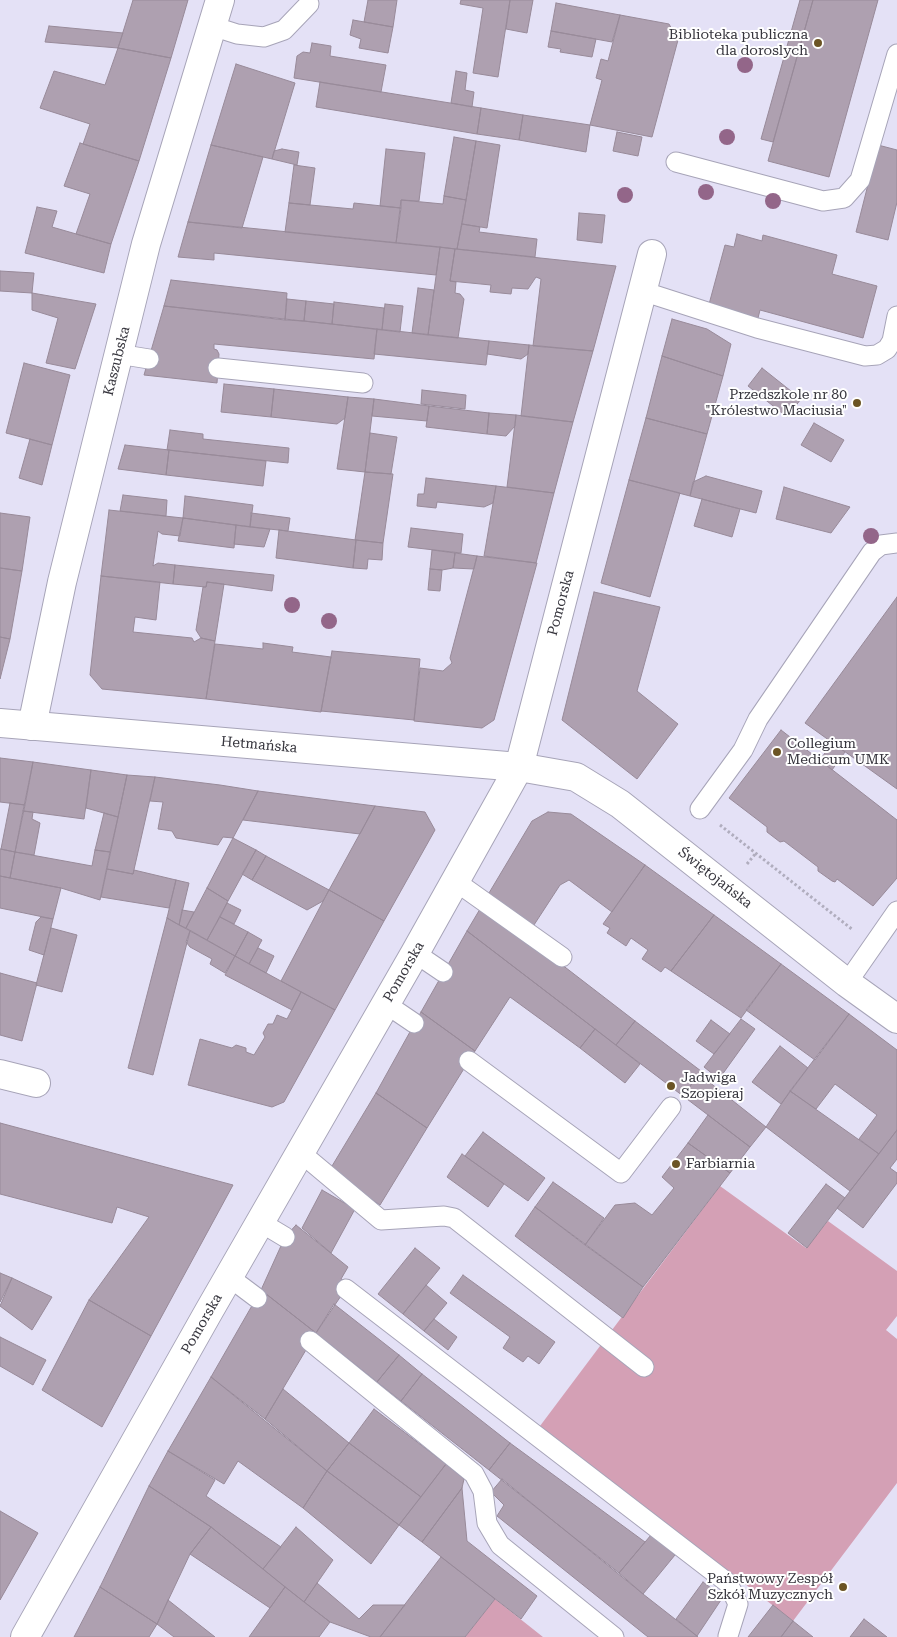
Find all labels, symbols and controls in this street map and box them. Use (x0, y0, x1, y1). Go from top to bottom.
place label: Biblioteka publiczna dla doroslych (669, 27, 808, 59)
marker: Biblioteka publiczna dla doroslych (812, 37, 824, 49)
street label: Kaszubska (100, 324, 134, 398)
place label: Przedszkole nr 80 "Królestwo Maciusia" (705, 387, 847, 420)
marker: Przedszkole nr 80 "Królestwo Maciusia" (851, 397, 863, 409)
street label: Pomorska (544, 568, 578, 638)
street label: Hetmańska (220, 733, 298, 757)
place label: Collegium Medicum UMK (787, 736, 889, 769)
marker: Collegium Medicum UMK (771, 746, 783, 758)
street label: Świętojańska (675, 844, 755, 912)
street label: Pomorska (380, 939, 428, 1005)
place label: Jadwiga Szopieraj (681, 1070, 744, 1102)
marker: Jadwiga Szopieraj (665, 1080, 677, 1092)
place label: Farbiarnia (686, 1156, 755, 1172)
marker: Farbiarnia (670, 1158, 682, 1170)
street label: Pomorska (178, 1291, 226, 1357)
place label: Państwowy Zespół Szkół Muzycznych (707, 1571, 833, 1604)
marker: Państwowy Zespół Szkół Muzycznych (837, 1581, 849, 1593)

